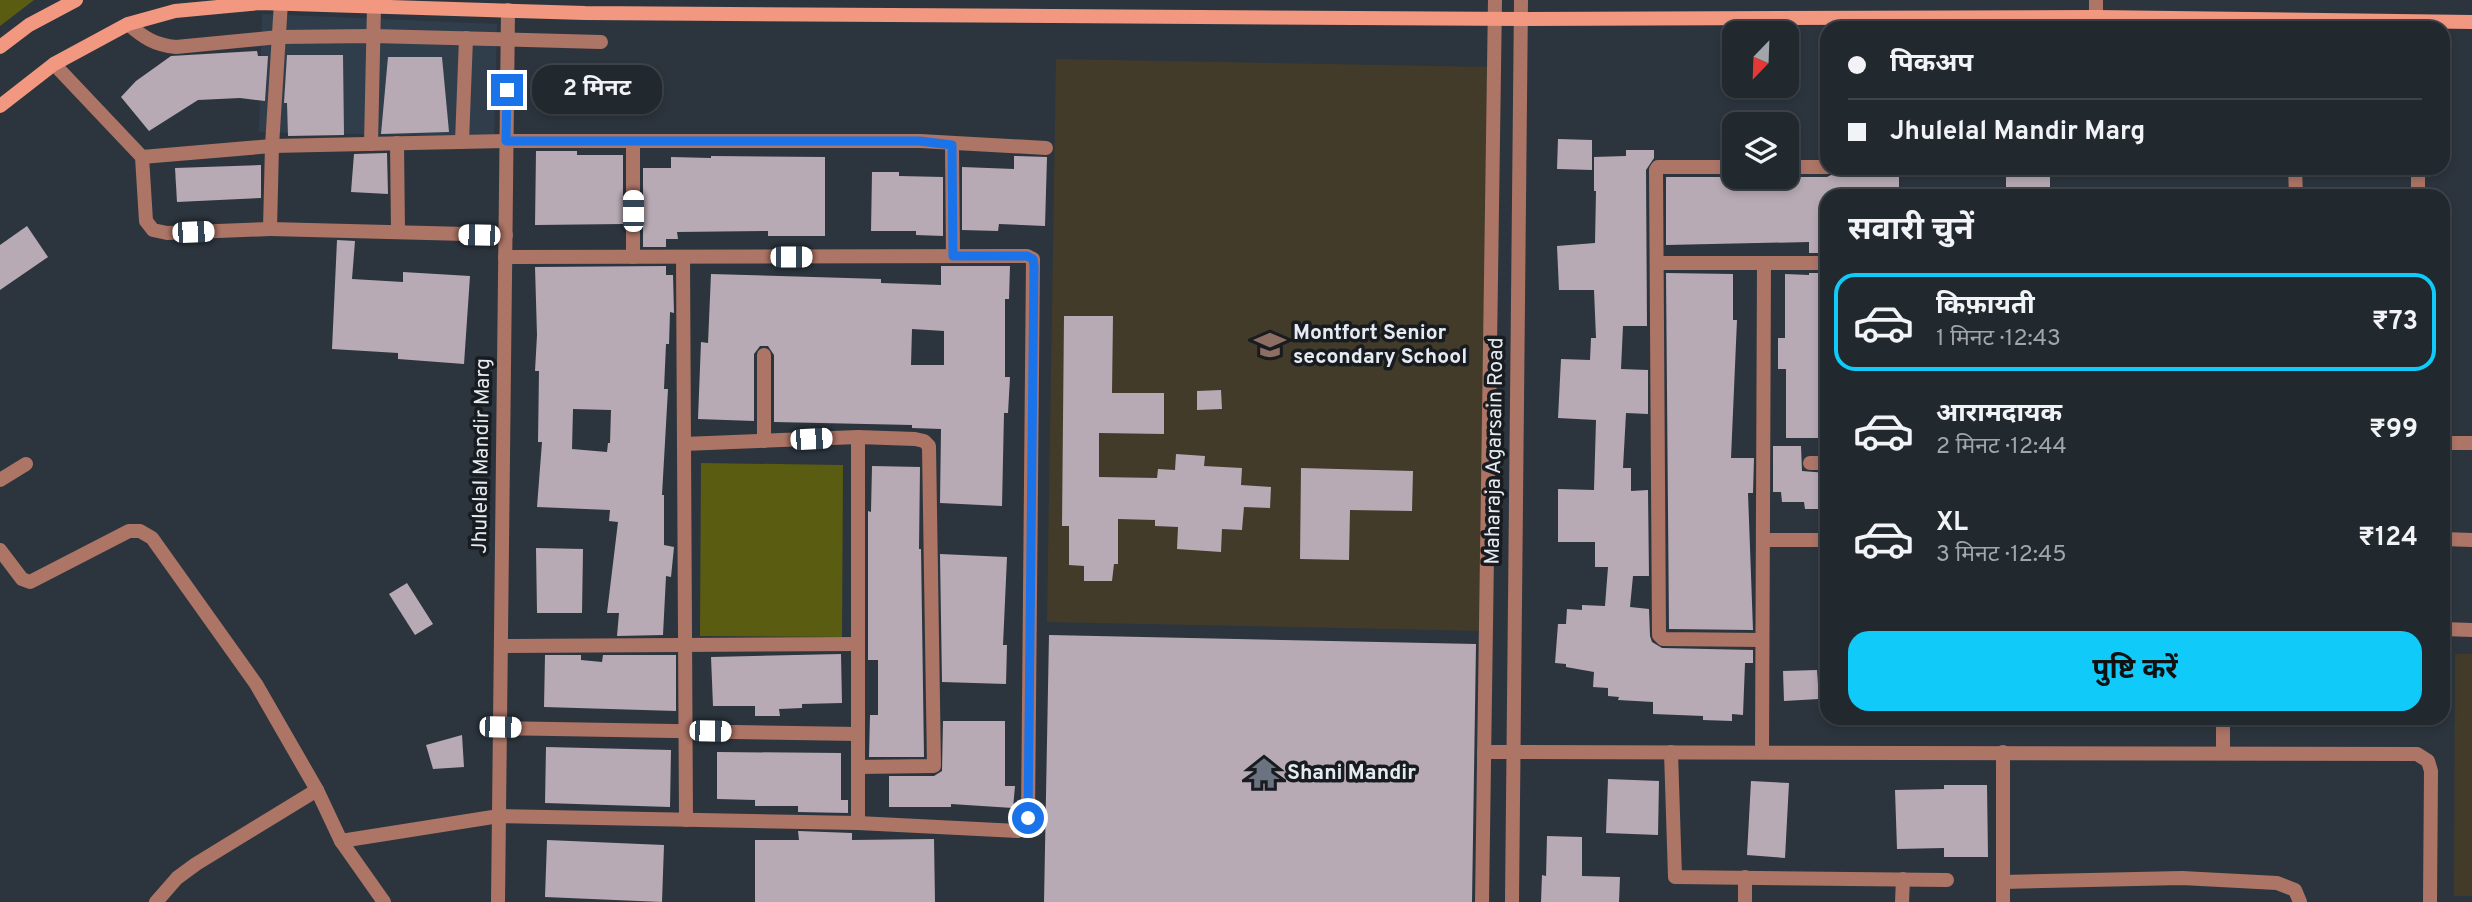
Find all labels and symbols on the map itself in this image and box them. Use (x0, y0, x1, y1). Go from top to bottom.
north arrow (1722, 21, 1799, 98)
callout: 2 मिनट (532, 66, 661, 114)
route end (491, 74, 523, 106)
car (623, 190, 644, 232)
car (172, 221, 215, 243)
car (458, 224, 501, 246)
car (771, 247, 813, 268)
place label: Montfort Senior secondary School (1293, 320, 1467, 371)
school or university icon: Montfort Senior secondary School (1253, 328, 1287, 362)
street label: Maharaja Agarsain Road (1480, 337, 1510, 565)
street label: Jhulelal Mandir Marg (467, 358, 497, 554)
car (790, 427, 833, 451)
car (479, 716, 522, 738)
car (689, 720, 732, 742)
temple icon: Shani Mandir (1247, 756, 1281, 790)
place label: Shani Mandir (1287, 760, 1416, 787)
route start (1012, 802, 1044, 834)

